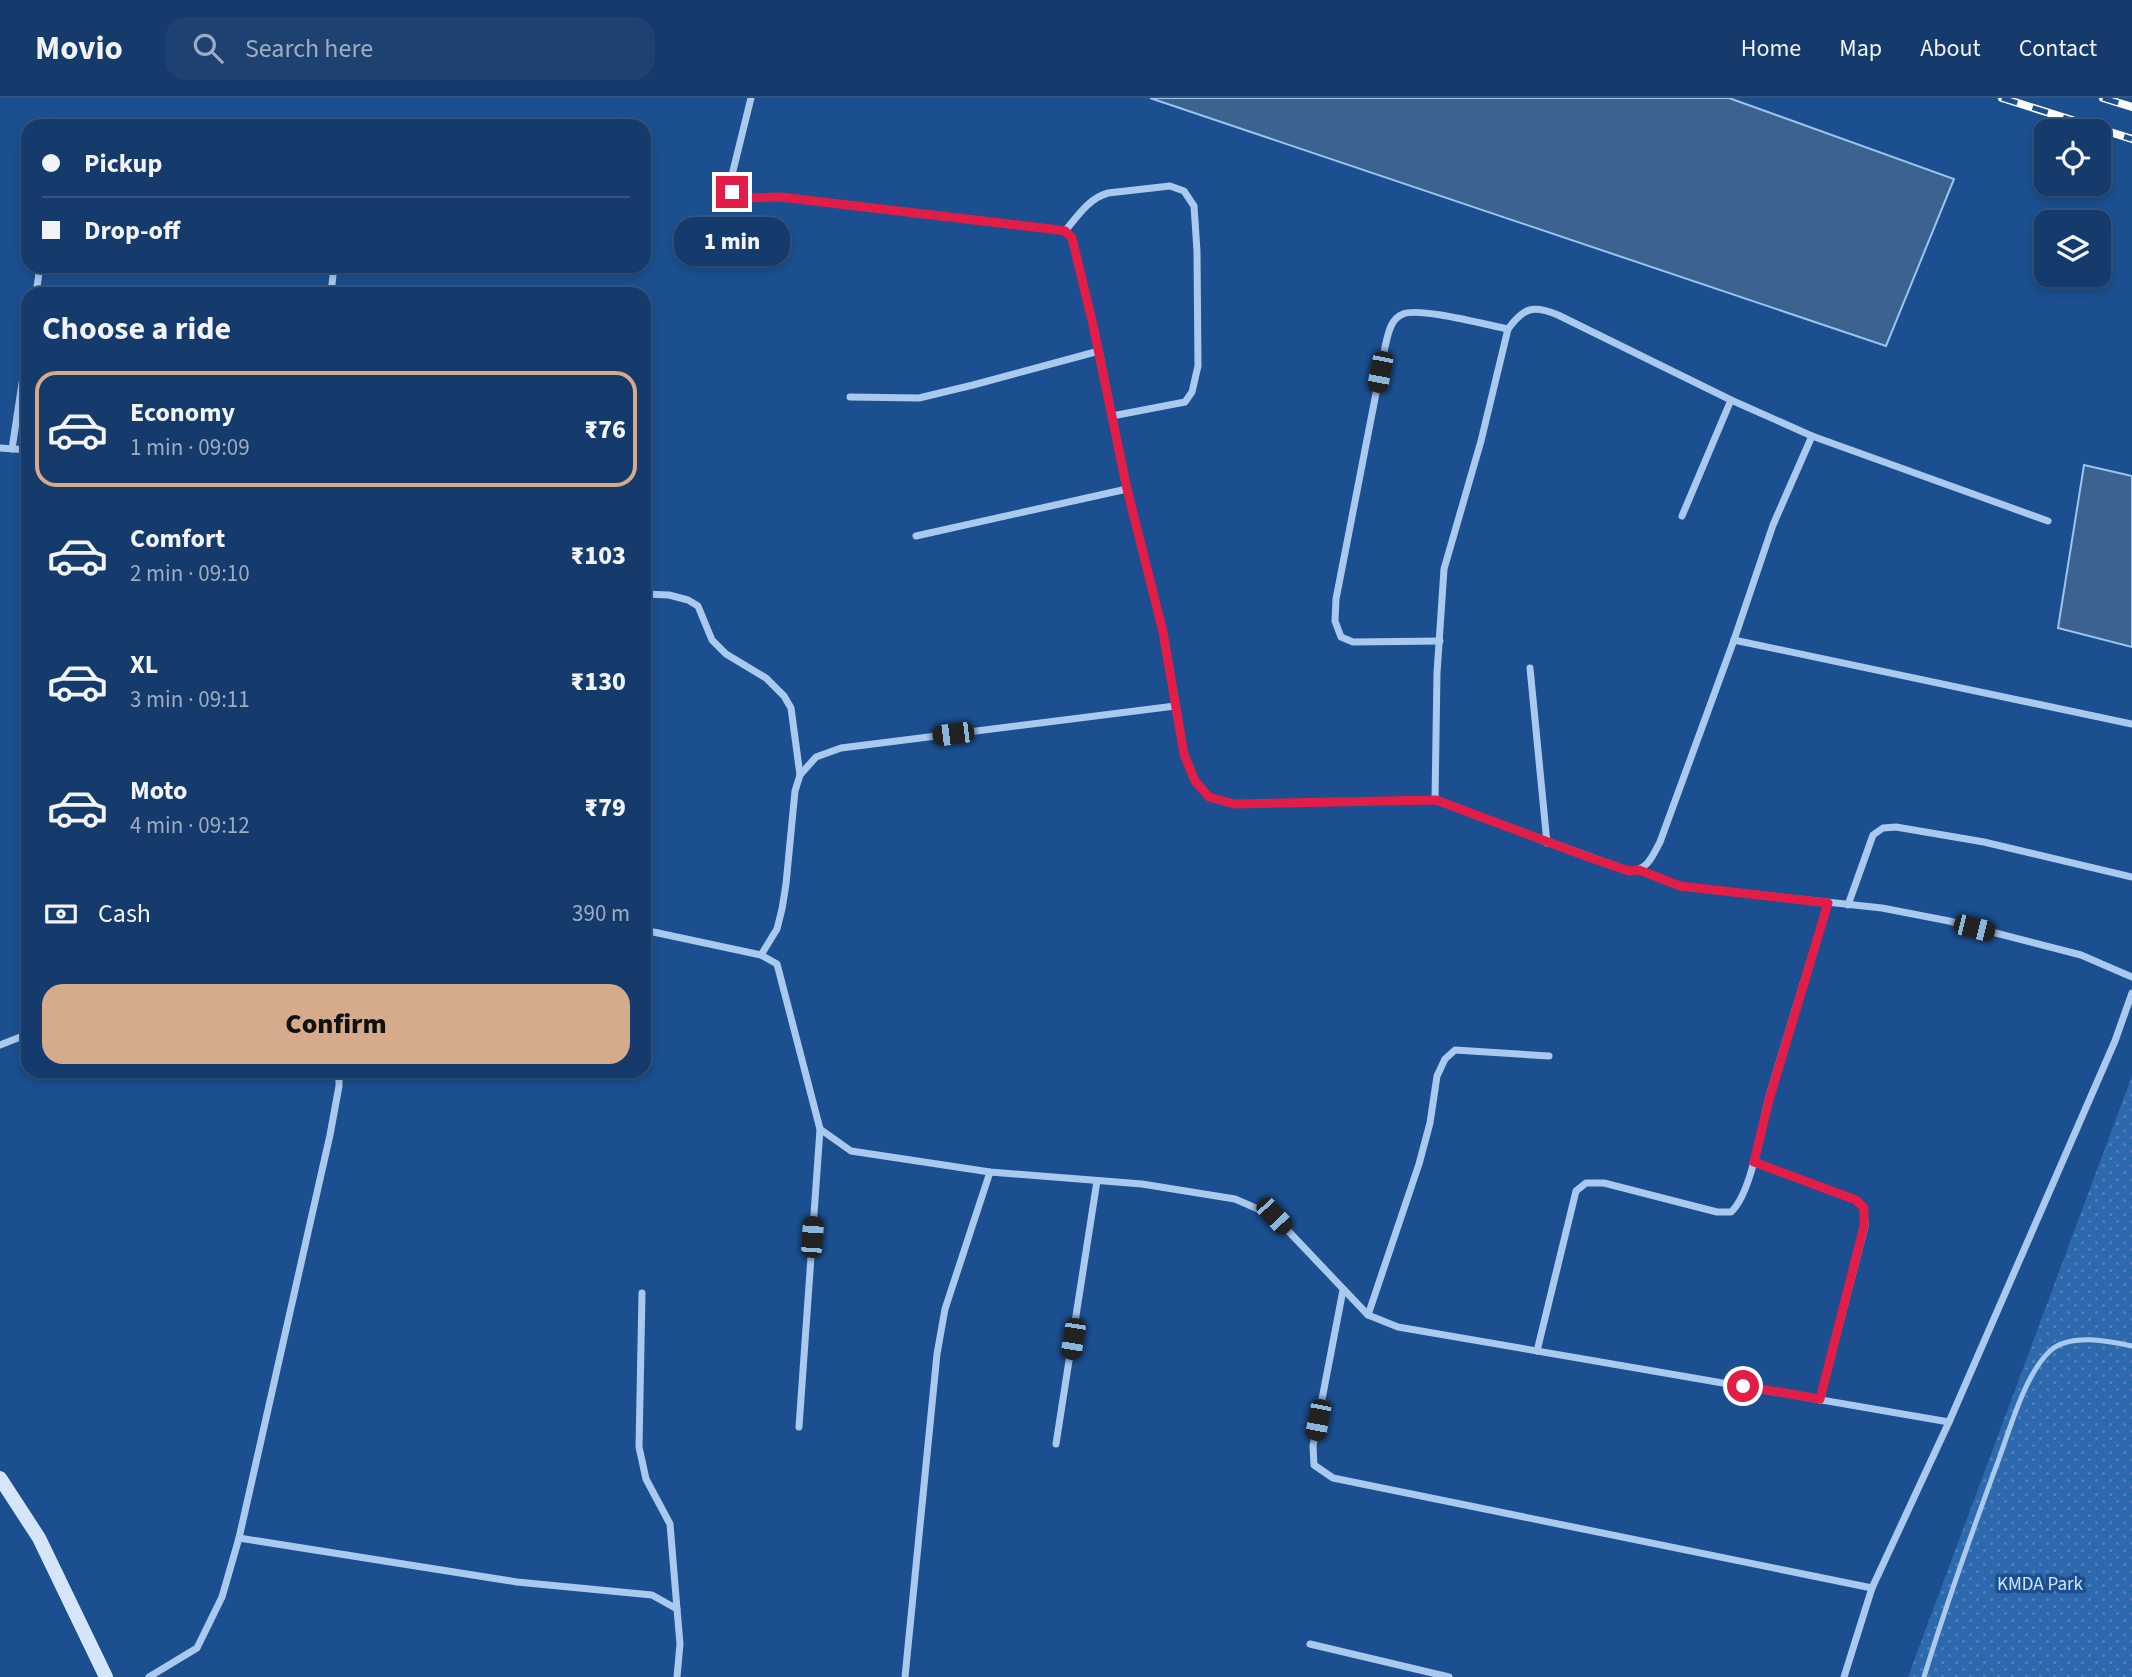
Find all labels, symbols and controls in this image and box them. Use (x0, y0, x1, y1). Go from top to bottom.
search box (165, 17, 655, 80)
text: Movio (35, 25, 123, 72)
icon: search (189, 29, 227, 67)
text: Search here (245, 30, 373, 67)
text: Home (1741, 31, 1801, 66)
text: Map (1839, 31, 1882, 66)
text: About (1920, 31, 1981, 66)
text: Contact (2019, 31, 2097, 66)
map controls (2034, 119, 2111, 287)
button: locate (2034, 119, 2111, 196)
text: Pickup (84, 145, 162, 182)
route end (716, 176, 748, 208)
button: layers (2034, 210, 2111, 287)
text: Drop-off (84, 212, 180, 249)
callout: 1 min (674, 217, 790, 266)
text: 1 min (704, 225, 760, 258)
text: Choose a ride (42, 306, 231, 352)
car (1366, 349, 1395, 395)
text: Economy (130, 394, 235, 431)
icon: car (46, 398, 109, 461)
text: ₹76 (584, 411, 626, 448)
text: 1 min · 09:09 (130, 431, 250, 464)
text: Comfort (130, 520, 225, 557)
icon: car (46, 524, 109, 587)
text: ₹103 (570, 537, 626, 574)
text: 2 min · 09:10 (130, 557, 250, 590)
text: XL (130, 646, 158, 683)
icon: car (46, 650, 109, 713)
text: ₹130 (570, 663, 626, 700)
text: 3 min · 09:11 (130, 683, 250, 716)
car (931, 721, 976, 747)
text: Moto (130, 772, 187, 809)
icon: car (46, 776, 109, 839)
text: ₹79 (584, 789, 626, 826)
text: 4 min · 09:12 (130, 809, 250, 842)
icon: cash (42, 895, 80, 933)
text: Cash (98, 895, 151, 932)
text: 390 m (572, 897, 630, 930)
car (1952, 913, 1997, 943)
button: Confirm (42, 984, 630, 1064)
car (1252, 1193, 1297, 1239)
car (801, 1215, 824, 1259)
car (1060, 1317, 1087, 1361)
route start (1727, 1370, 1759, 1402)
car (1304, 1397, 1333, 1443)
park label: KMDA Park (1997, 1571, 2084, 1598)

